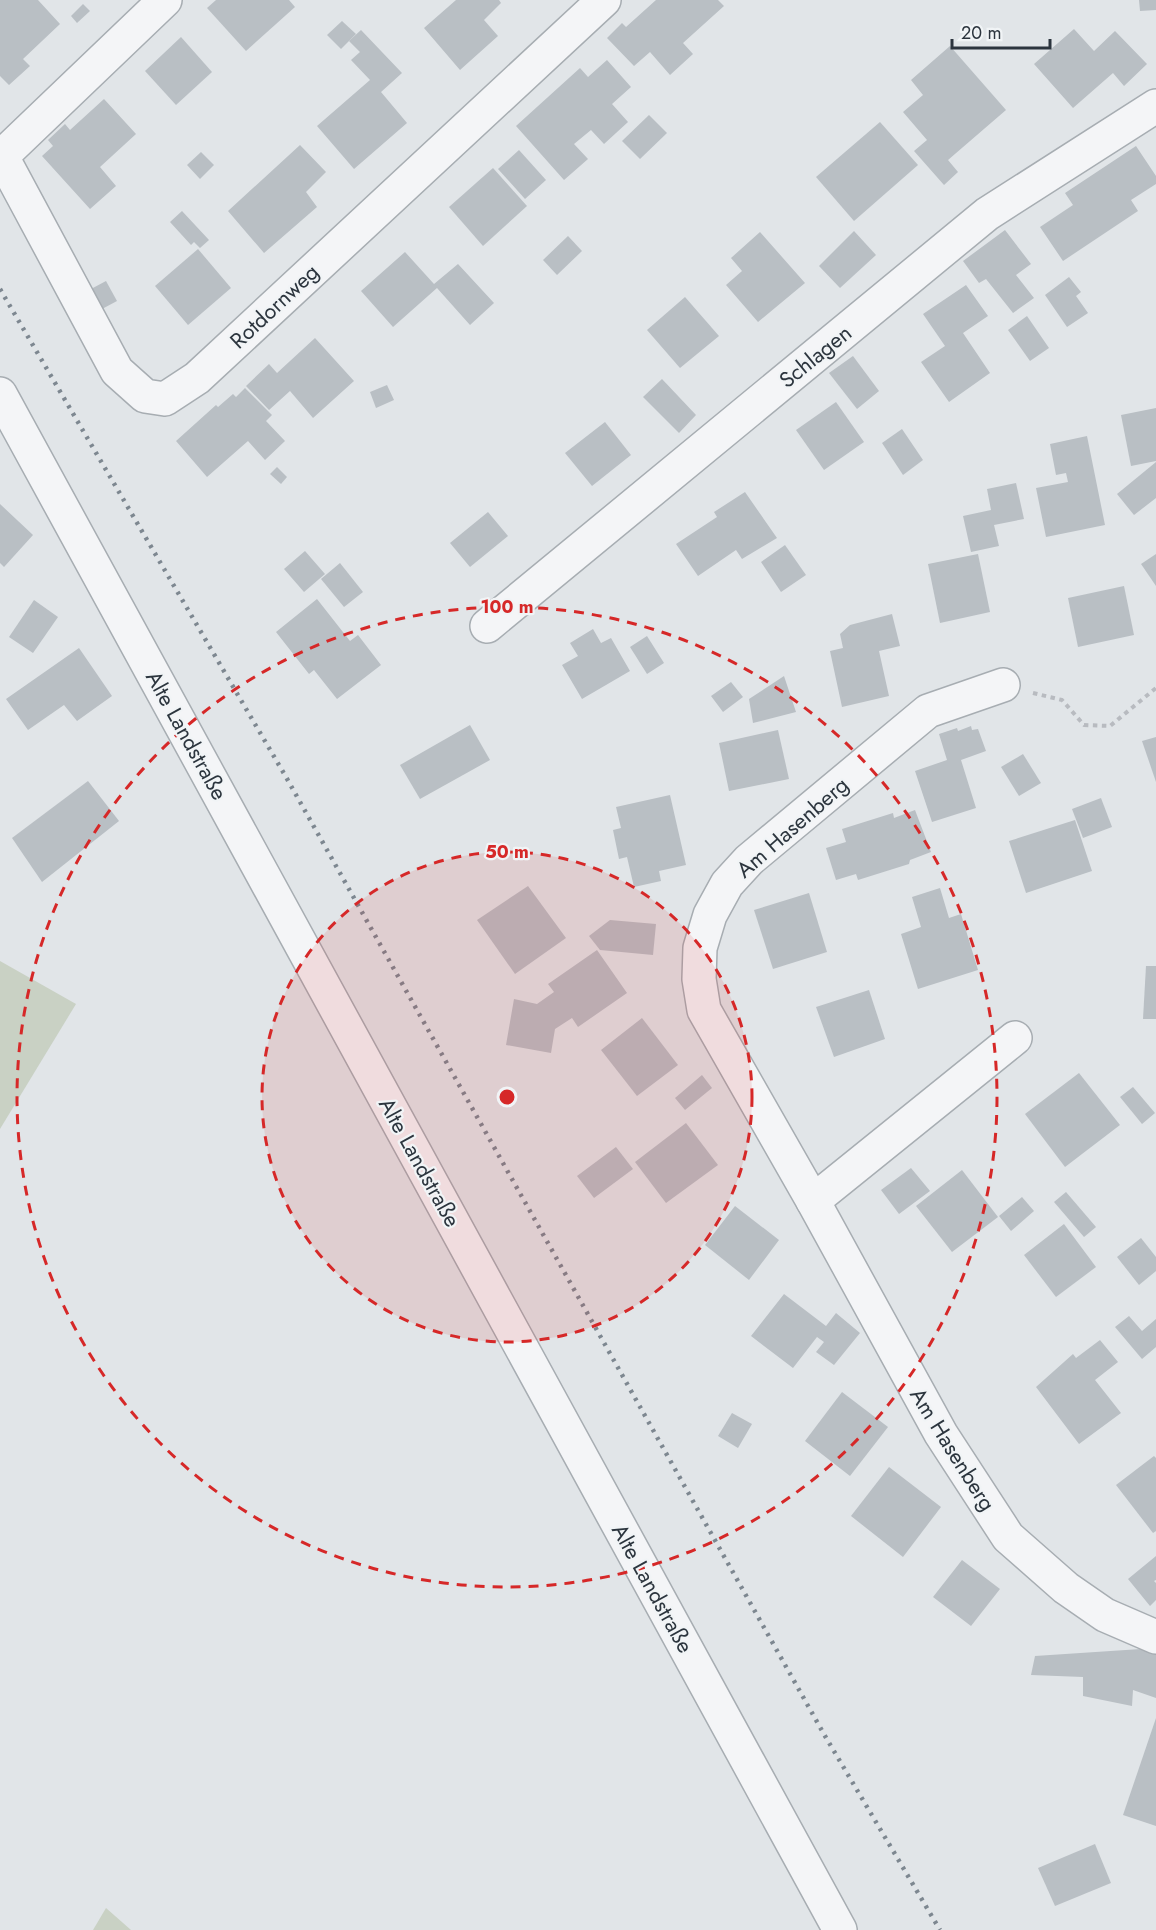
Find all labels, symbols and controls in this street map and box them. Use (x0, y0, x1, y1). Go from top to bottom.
scale bar (952, 12, 1050, 50)
text: 20 m (961, 20, 1001, 46)
street label: Rotdornweg (222, 256, 326, 356)
street label: Schlagen (772, 317, 858, 395)
text: 100 m (480, 594, 534, 620)
street label: Alte Landstraße (138, 665, 236, 805)
street label: Am Hasenberg (729, 769, 855, 885)
text: 50 m (485, 839, 529, 865)
centre of rings (497, 1087, 517, 1107)
street label: Alte Landstraße (371, 1092, 469, 1232)
street label: Am Hasenberg (902, 1381, 1004, 1517)
street label: Alte Landstraße (604, 1518, 702, 1658)

